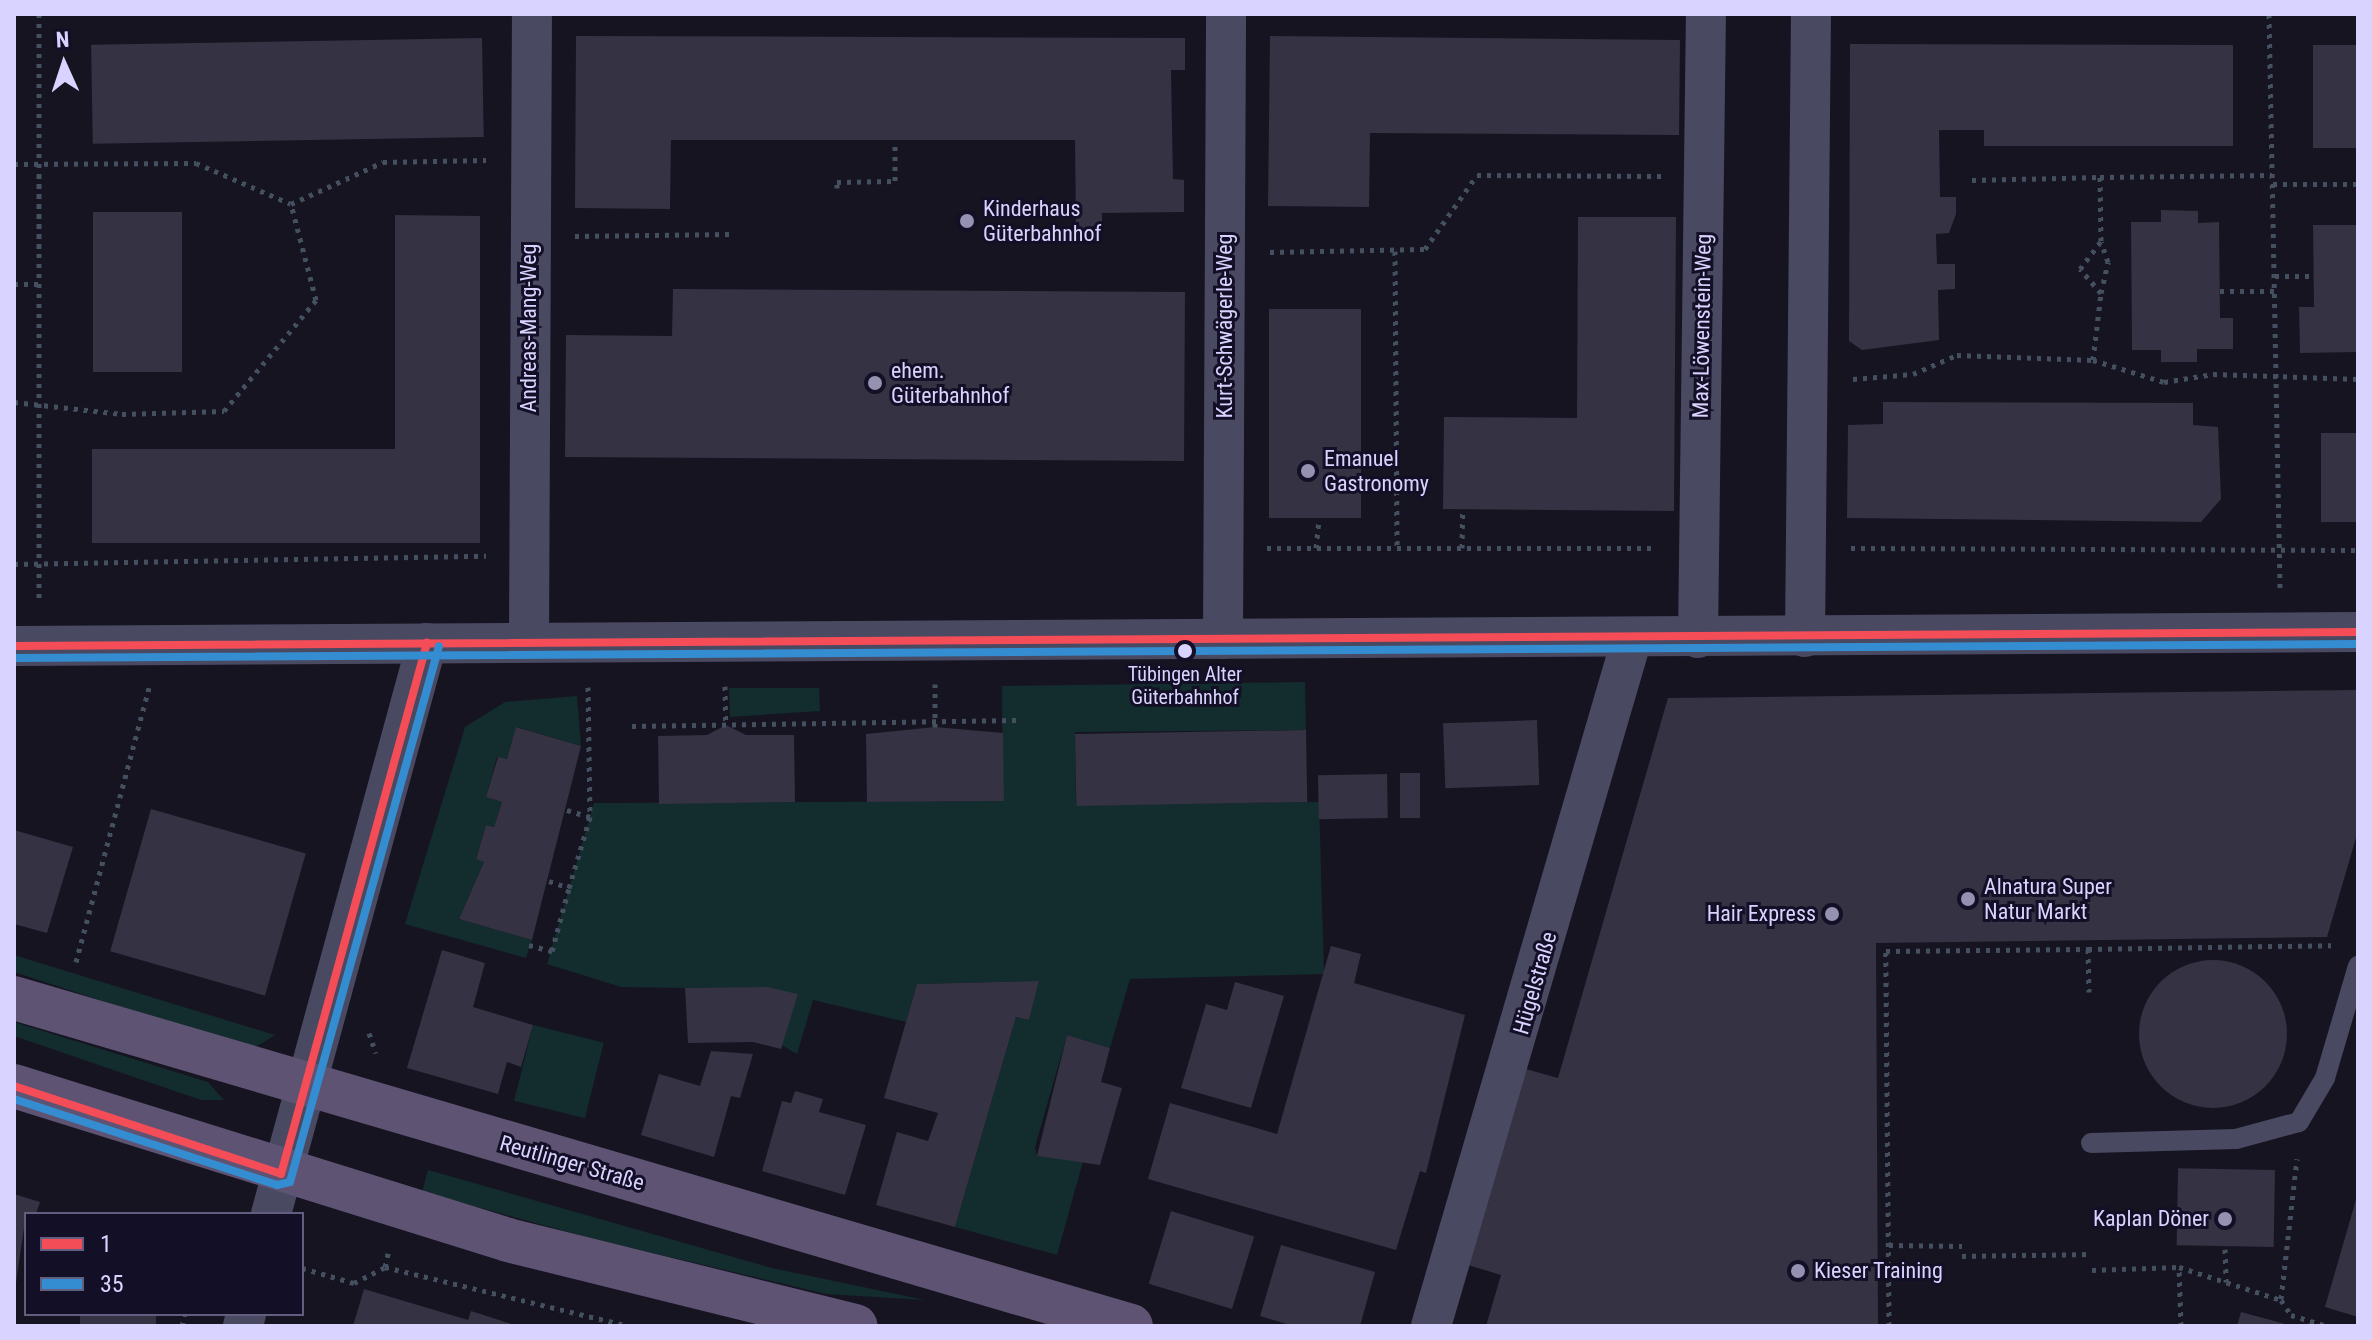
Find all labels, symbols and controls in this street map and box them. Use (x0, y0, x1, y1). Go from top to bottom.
north arrow (24, 24, 104, 104)
text: N (55, 27, 70, 52)
place label: Kinderhaus Güterbahnhof (983, 195, 1101, 246)
marker: Kinderhaus Güterbahnhof (958, 212, 976, 230)
street label: Max-Löwenstein-Weg (1687, 233, 1717, 419)
street label: Kurt-Schwägerle-Weg (1212, 234, 1238, 418)
street label: Andreas-Mang-Weg (516, 244, 542, 412)
place label: ehem. Güterbahnhof (891, 357, 1009, 408)
marker: ehem. Güterbahnhof (866, 374, 884, 392)
place label: Emanuel Gastronomy (1324, 445, 1429, 496)
marker: Emanuel Gastronomy (1299, 462, 1317, 480)
marker: Tübingen Alter Güterbahnhof (1177, 643, 1193, 659)
place label: Tübingen Alter Güterbahnhof (1128, 662, 1242, 709)
place label: Alnatura Super Natur Markt (1984, 873, 2112, 924)
marker: Alnatura Super Natur Markt (1959, 890, 1977, 908)
place label: Hair Express (1707, 901, 1816, 927)
marker: Hair Express (1823, 905, 1841, 923)
street label: Hügelstraße (1508, 929, 1562, 1037)
street label: Reutlinger Straße (497, 1130, 647, 1196)
place label: Kaplan Döner (2093, 1206, 2209, 1232)
marker: Kaplan Döner (2216, 1210, 2234, 1228)
legend (24, 1212, 304, 1316)
text: 1 (100, 1230, 112, 1258)
place label: Kieser Training (1814, 1258, 1943, 1284)
marker: Kieser Training (1789, 1262, 1807, 1280)
text: 35 (100, 1270, 124, 1298)

